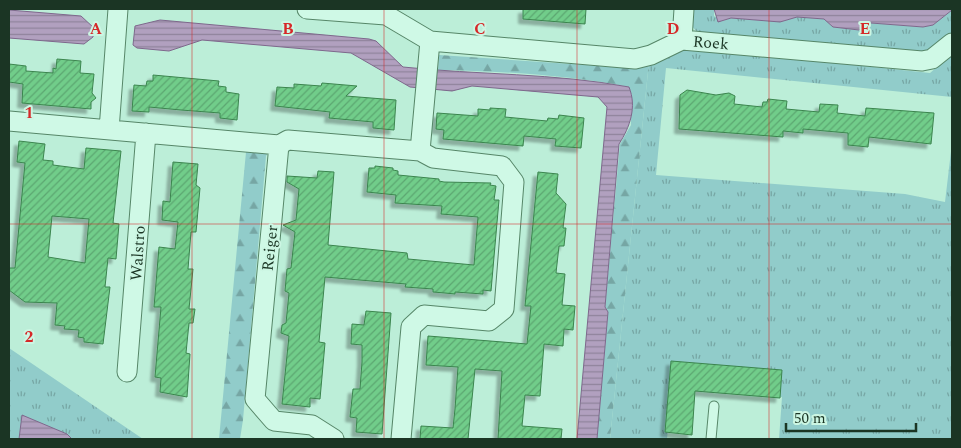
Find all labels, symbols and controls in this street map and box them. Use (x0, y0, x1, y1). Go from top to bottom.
text: A (90, 17, 103, 41)
text: B (282, 17, 294, 41)
text: C (474, 17, 486, 41)
text: D (667, 17, 680, 41)
text: E (860, 17, 870, 41)
street label: Roek (692, 29, 730, 57)
text: 1 (25, 101, 33, 125)
street label: Reiger (256, 224, 284, 272)
street label: Walstro (124, 225, 152, 282)
text: 2 (25, 325, 34, 349)
scale bar (786, 400, 916, 432)
text: 50 m (794, 407, 826, 430)

